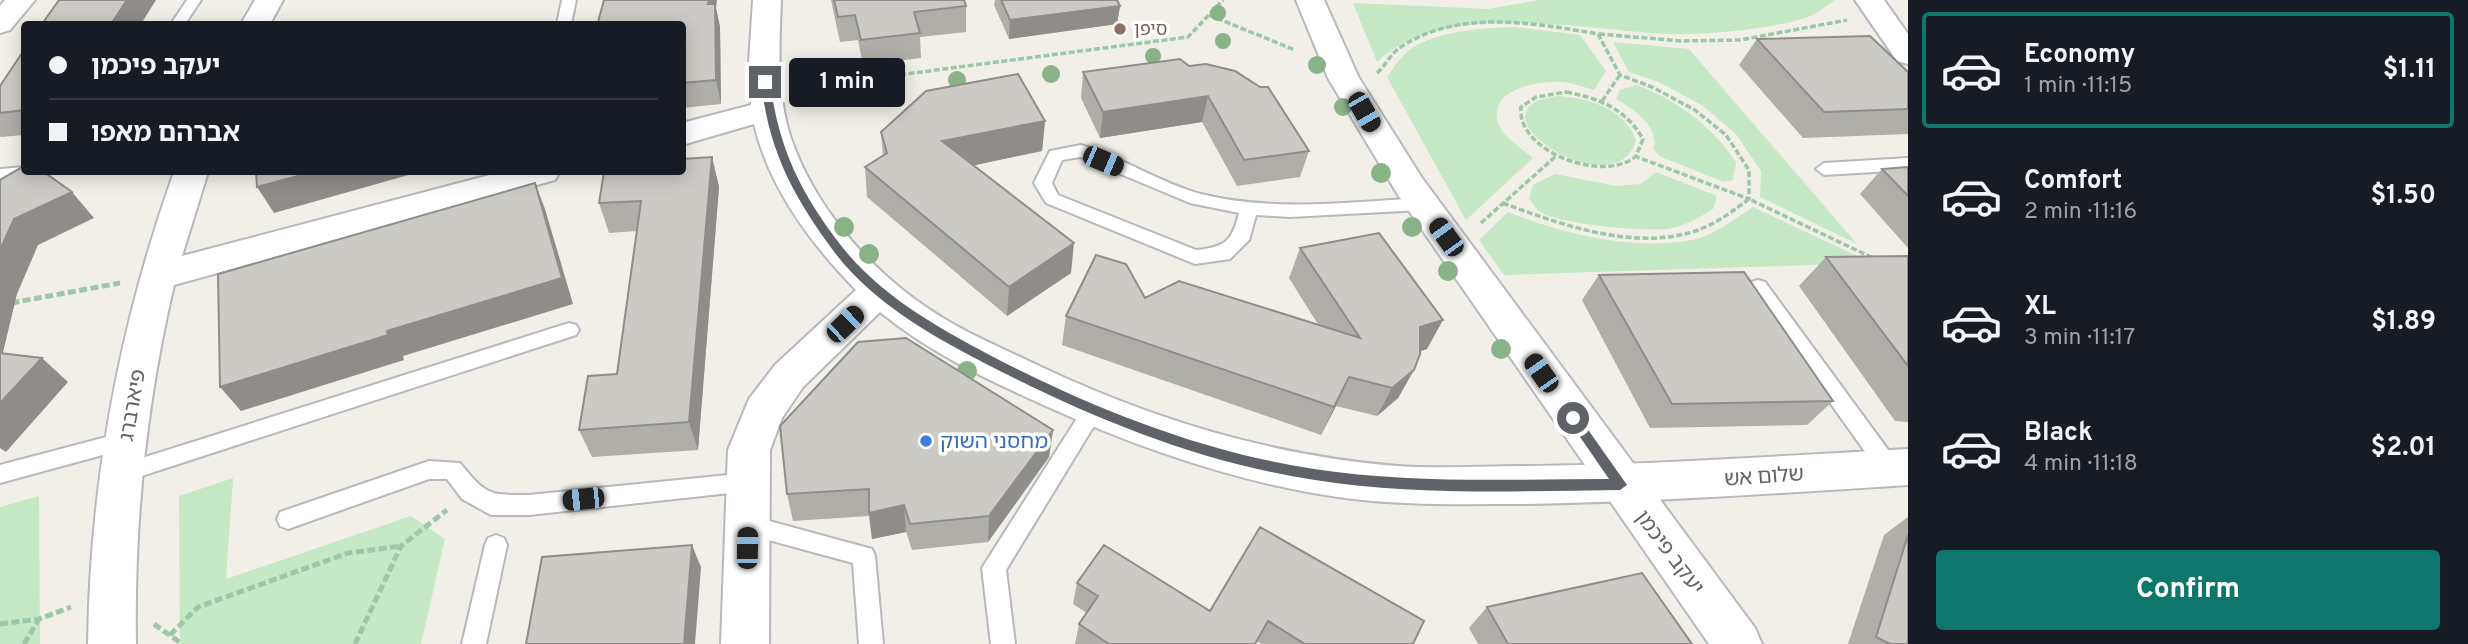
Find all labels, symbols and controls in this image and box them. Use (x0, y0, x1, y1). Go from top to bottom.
place label: סיפן (1134, 19, 1167, 42)
marker: סיפן (1112, 21, 1128, 37)
icon: car (1940, 39, 2003, 102)
text: Economy (2024, 39, 2135, 72)
text: יעקב פיכמן (91, 51, 220, 84)
text: $1.11 (2383, 54, 2436, 87)
callout: 1 min (790, 57, 905, 106)
route end (749, 66, 781, 98)
text: 1 min (819, 68, 875, 97)
text: 1 min · 11:15 (2024, 72, 2132, 101)
car (1345, 89, 1384, 135)
text: אברהם מאפו (91, 118, 240, 151)
car (1080, 143, 1127, 179)
icon: car (1940, 165, 2003, 228)
text: Comfort (2024, 165, 2122, 198)
text: $1.50 (2371, 180, 2436, 213)
text: 2 min · 11:16 (2024, 198, 2137, 227)
car (1426, 214, 1467, 260)
icon: car (1940, 291, 2003, 354)
text: XL (2024, 291, 2056, 324)
car (823, 302, 868, 346)
text: $1.89 (2371, 306, 2436, 339)
text: 3 min · 11:17 (2024, 324, 2135, 353)
car (1521, 350, 1562, 396)
street label: פיארברג (114, 367, 153, 443)
route start (1557, 402, 1589, 434)
icon: car (1940, 417, 2003, 480)
text: Black (2024, 417, 2093, 450)
place label: מחסני השוק (940, 429, 1048, 456)
text: $2.01 (2371, 432, 2436, 465)
marker: מחסני השוק (918, 433, 934, 449)
text: 4 min · 11:18 (2024, 450, 2138, 479)
street label: שלום אש (1723, 461, 1805, 494)
car (562, 486, 605, 512)
street label: יעקב פיכמן (1628, 505, 1709, 600)
car (737, 527, 758, 569)
button: Confirm (1936, 550, 2440, 630)

